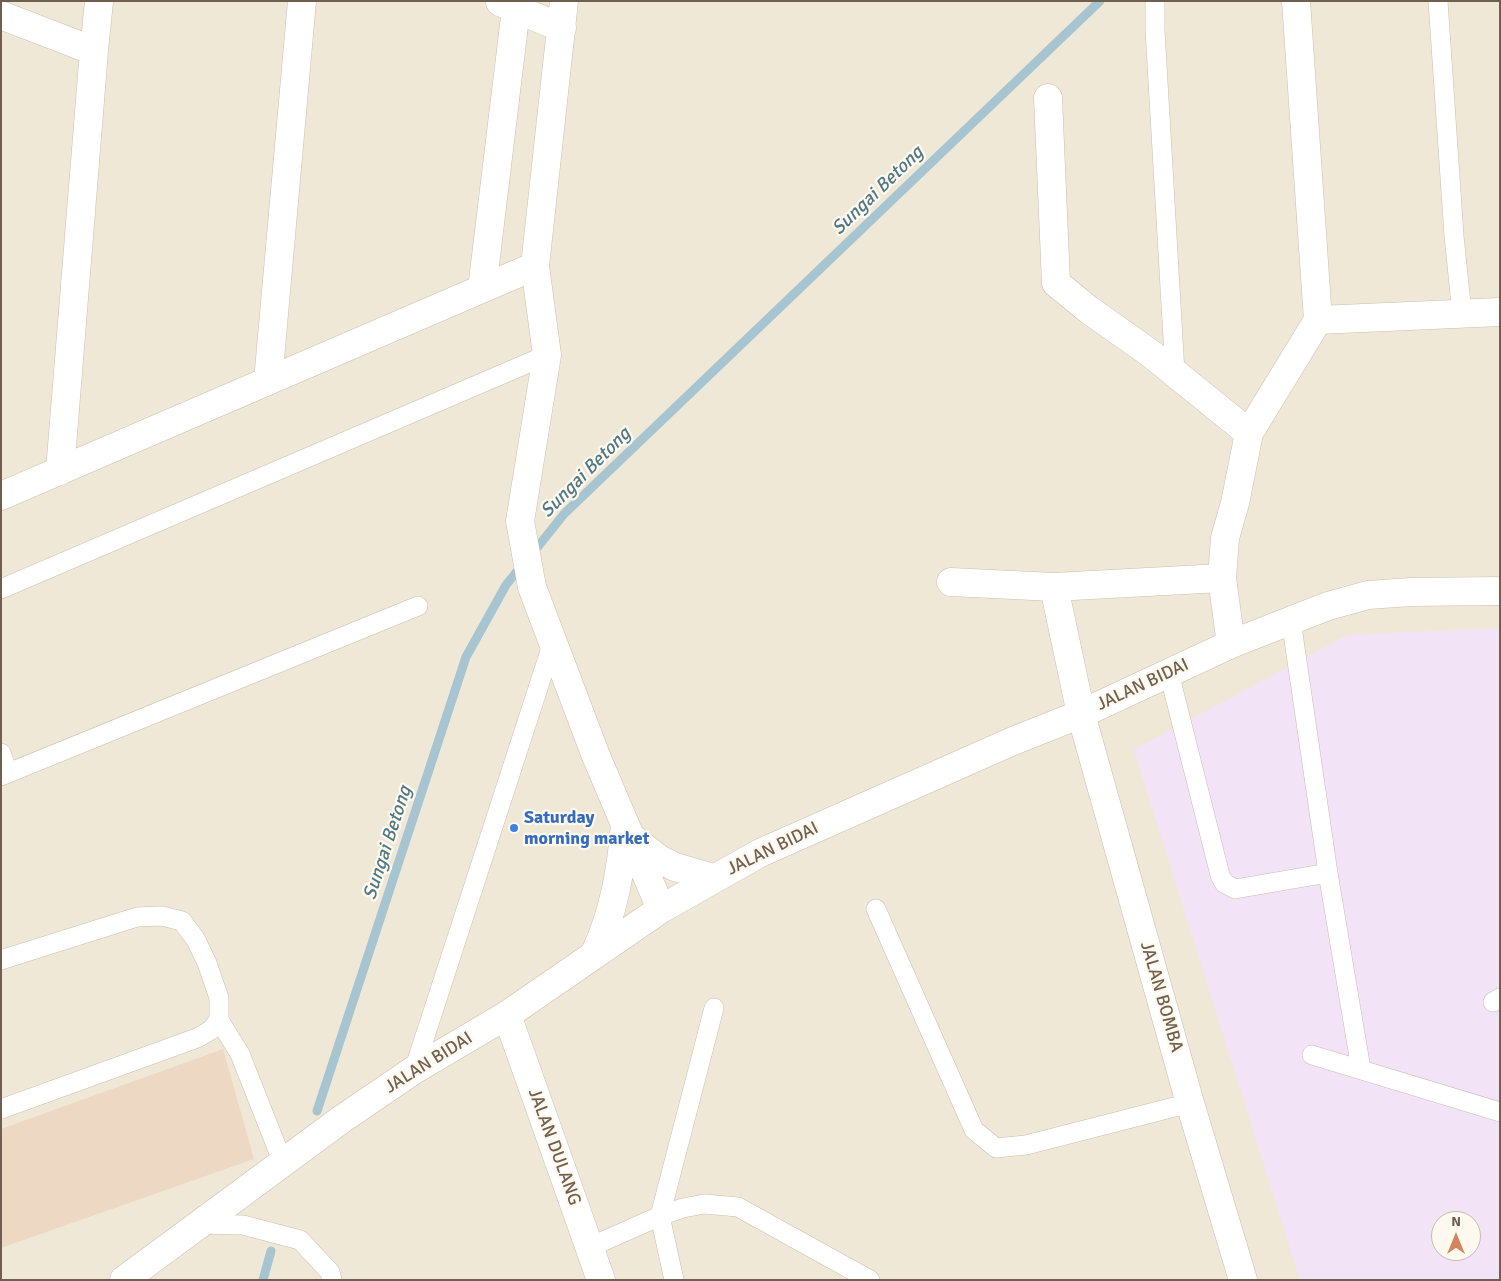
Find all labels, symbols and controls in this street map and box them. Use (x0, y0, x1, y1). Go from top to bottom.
water label: Sungai Betong (828, 142, 928, 240)
water label: Sungai Betong (536, 423, 636, 523)
street label: JALAN BIDAI (1094, 654, 1192, 716)
water label: Sungai Betong (359, 783, 417, 903)
place label: Saturday morning market (524, 807, 649, 850)
street label: JALAN BIDAI (724, 818, 822, 880)
marker: Saturday morning market (508, 822, 520, 834)
street label: JALAN BOMBA (1135, 939, 1187, 1055)
street label: JALAN BIDAI (381, 1028, 477, 1098)
street label: JALAN DULANG (523, 1086, 585, 1208)
north arrow (1431, 1211, 1481, 1261)
text: N (1451, 1213, 1461, 1230)

